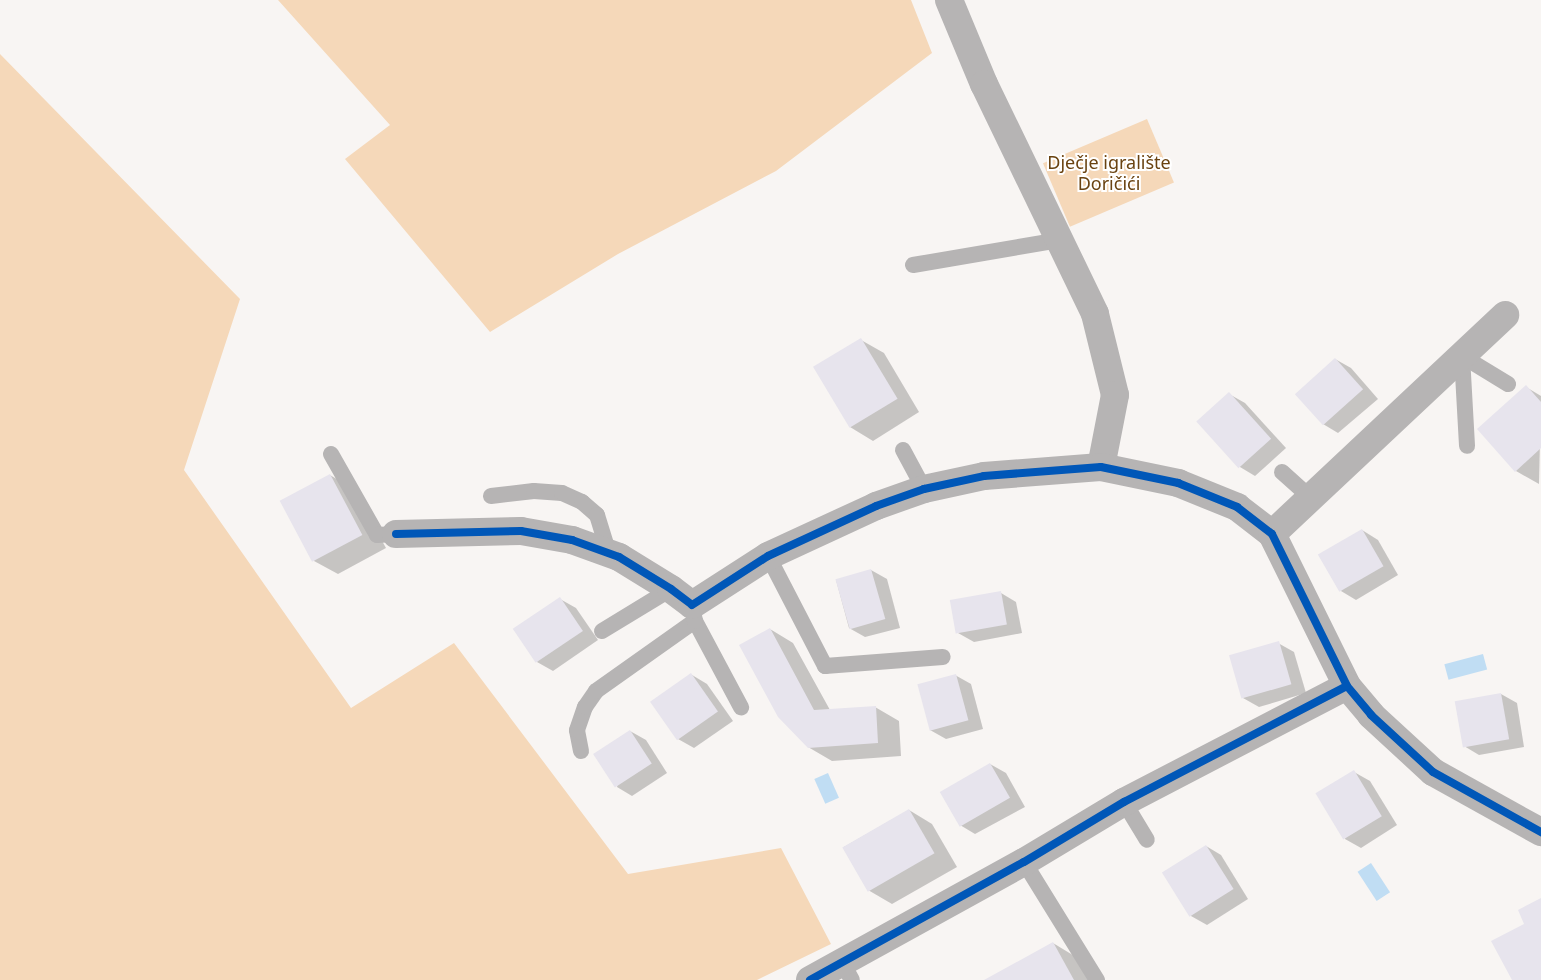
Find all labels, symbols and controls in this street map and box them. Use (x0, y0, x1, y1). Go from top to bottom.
park label: Dječje igralište Doričići (1047, 152, 1171, 194)

